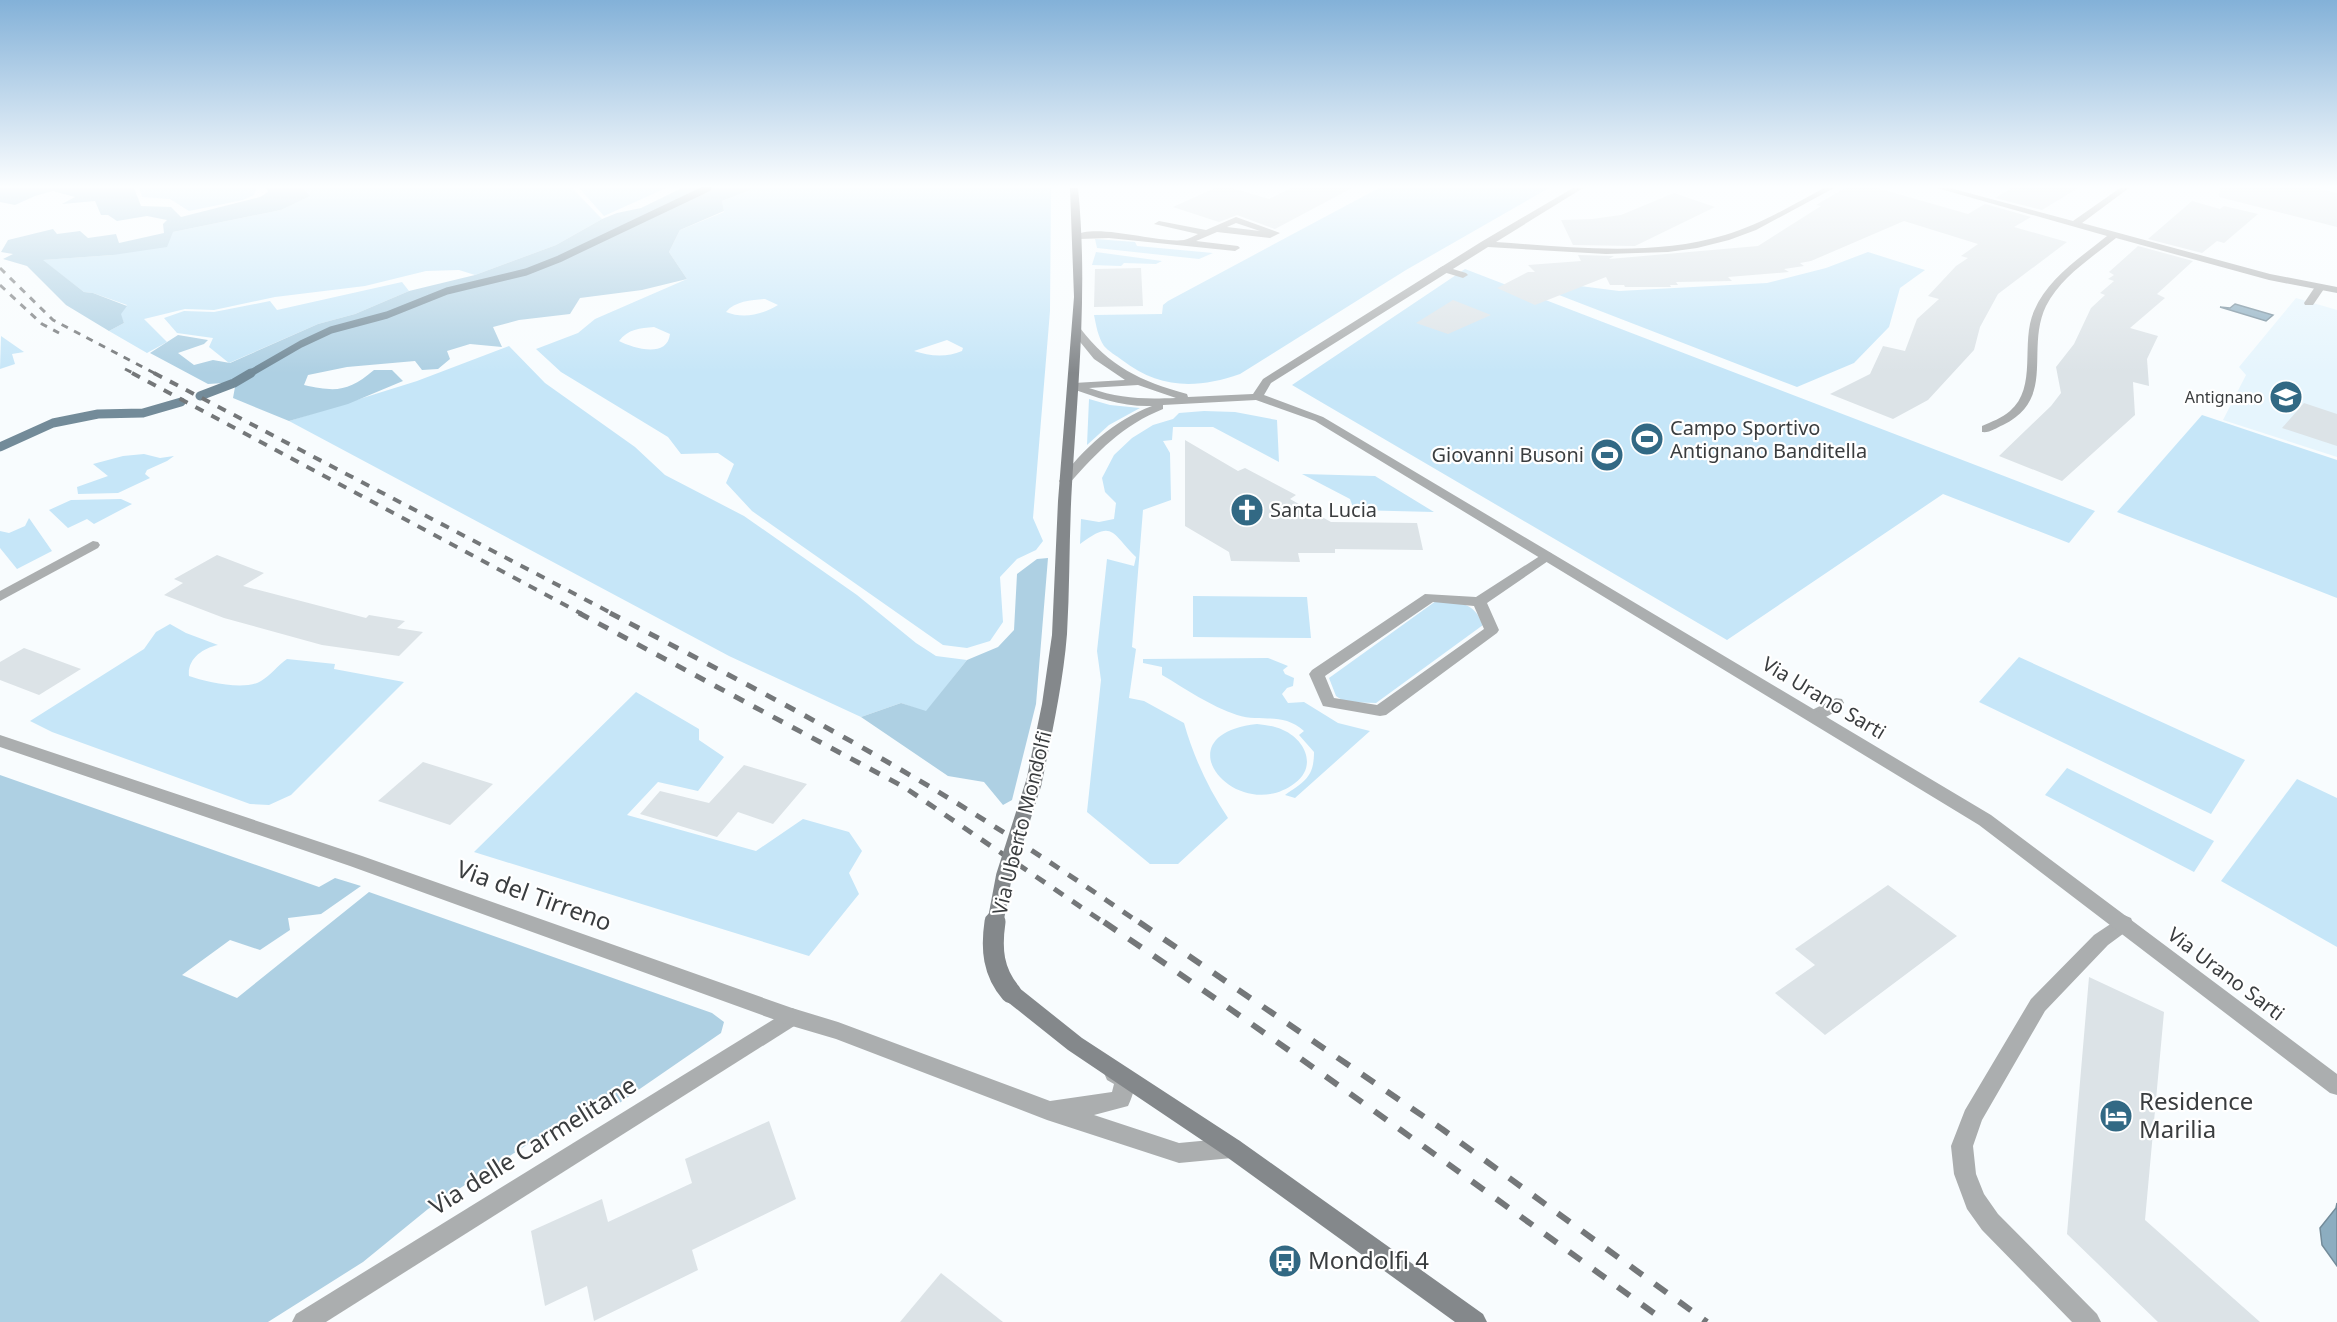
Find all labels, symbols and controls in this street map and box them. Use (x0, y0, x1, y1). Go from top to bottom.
school or university icon: Antignano (2268, 379, 2304, 415)
place label: Antignano (2185, 386, 2263, 408)
place label: Campo Sportivo Antignano Banditella (1670, 414, 1867, 464)
sports icon: Campo Sportivo Antignano Banditella (1629, 421, 1665, 457)
sports icon: Giovanni Busoni (1589, 437, 1625, 473)
place label: Giovanni Busoni (1432, 441, 1584, 468)
church icon: Santa Lucia (1229, 492, 1265, 528)
place label: Santa Lucia (1270, 496, 1377, 523)
street label: Via Urano Sarti (1757, 650, 1891, 745)
street label: Via Uberto Mondolfi (986, 728, 1057, 918)
street label: Via del Tirreno (452, 851, 617, 938)
street label: Via Urano Sarti (2162, 921, 2290, 1026)
street label: Via delle Carmelitane (422, 1068, 642, 1222)
place label: Residence Marilia (2139, 1084, 2253, 1145)
hotel icon: Residence Marilia (2098, 1098, 2134, 1134)
bus stop icon: Mondolfi 4 (1267, 1243, 1303, 1279)
place label: Mondolfi 4 (1308, 1243, 1429, 1276)

